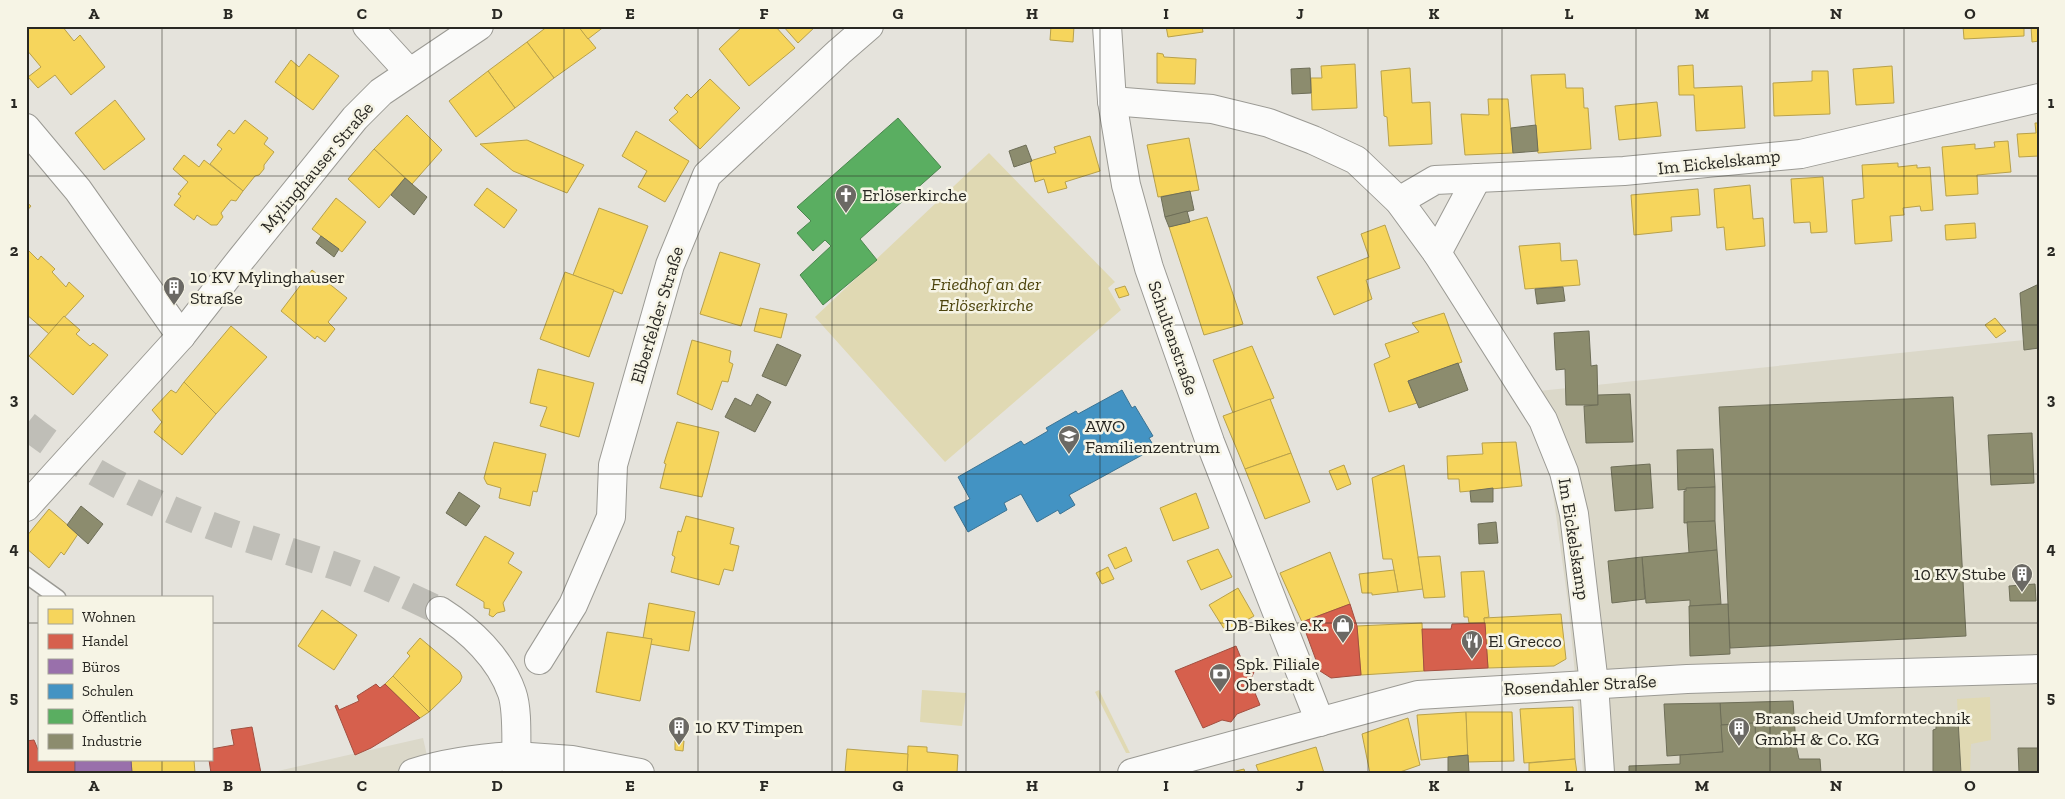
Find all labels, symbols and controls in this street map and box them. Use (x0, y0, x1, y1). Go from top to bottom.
text: A (89, 4, 100, 23)
text: B (223, 4, 233, 23)
text: C (357, 4, 367, 23)
text: D (491, 4, 503, 23)
text: E (625, 4, 635, 23)
text: F (759, 4, 769, 23)
text: G (893, 4, 904, 23)
text: H (1026, 4, 1038, 23)
text: I (1163, 4, 1169, 23)
text: J (1296, 4, 1304, 23)
text: K (1429, 4, 1440, 23)
text: L (1565, 4, 1574, 23)
text: M (1695, 4, 1709, 23)
text: N (1830, 4, 1842, 23)
text: O (1964, 4, 1976, 23)
text: 1 (11, 93, 18, 112)
text: 1 (2048, 93, 2055, 112)
street label: Mylinghauser Straße (256, 97, 378, 237)
street label: Im Eickelskamp (1657, 145, 1781, 179)
church icon: Erlöserkirche (834, 183, 858, 214)
place label: Erlöserkirche (862, 184, 967, 206)
text: 2 (10, 241, 19, 260)
text: 2 (2047, 241, 2056, 260)
street label: Elberfelder Straße (626, 244, 688, 386)
place label: 10 KV Mylinghauser Straße (190, 266, 345, 309)
park label: Friedhof an der Erlöserkirche (931, 273, 1042, 316)
building icon: 10 KV Mylinghauser Straße (162, 275, 186, 306)
street label: Schultenstraße (1143, 278, 1203, 398)
text: 3 (10, 390, 19, 409)
text: 3 (2047, 390, 2056, 409)
place label: AWO Familienzentrum (1085, 415, 1220, 458)
school or university icon: AWO Familienzentrum (1057, 424, 1081, 455)
street label: Im Eickelskamp (1554, 477, 1595, 602)
text: 4 (9, 539, 19, 558)
text: 4 (2046, 539, 2056, 558)
building icon: 10 KV Stube (2010, 562, 2034, 593)
place label: 10 KV Stube (1913, 563, 2006, 585)
legend (38, 596, 212, 762)
text: Wohnen (82, 608, 136, 626)
shop icon: DB-Bikes e.K. (1331, 613, 1355, 644)
place label: DB-Bikes e.K. (1225, 614, 1327, 636)
restaurant icon: El Grecco (1460, 629, 1484, 660)
place label: El Grecco (1488, 630, 1562, 652)
text: Handel (82, 632, 128, 650)
place label: Spk. Filiale Oberstadt (1236, 653, 1320, 696)
text: Büros (82, 658, 120, 676)
bank icon: Spk. Filiale Oberstadt (1208, 662, 1232, 693)
street label: Rosendahler Straße (1503, 670, 1657, 700)
text: Schulen (82, 682, 134, 700)
text: 5 (10, 688, 18, 707)
text: 5 (2047, 688, 2055, 707)
place label: Branscheid Umformtechnik GmbH & Co. KG (1755, 707, 1971, 750)
text: Öffentlich (82, 708, 147, 726)
building icon: 10 KV Timpen (667, 715, 691, 746)
place label: 10 KV Timpen (695, 716, 804, 738)
building icon: Branscheid Umformtechnik GmbH & Co. KG (1727, 716, 1751, 747)
text: Industrie (82, 732, 142, 750)
text: A (89, 776, 100, 795)
text: B (223, 776, 233, 795)
text: C (357, 776, 367, 795)
text: D (491, 776, 503, 795)
text: E (625, 776, 635, 795)
text: F (759, 776, 769, 795)
text: G (893, 776, 904, 795)
text: H (1026, 776, 1038, 795)
text: I (1163, 776, 1169, 795)
text: J (1296, 776, 1304, 795)
text: K (1429, 776, 1440, 795)
text: L (1565, 776, 1574, 795)
text: M (1695, 776, 1709, 795)
text: N (1830, 776, 1842, 795)
text: O (1964, 776, 1976, 795)

